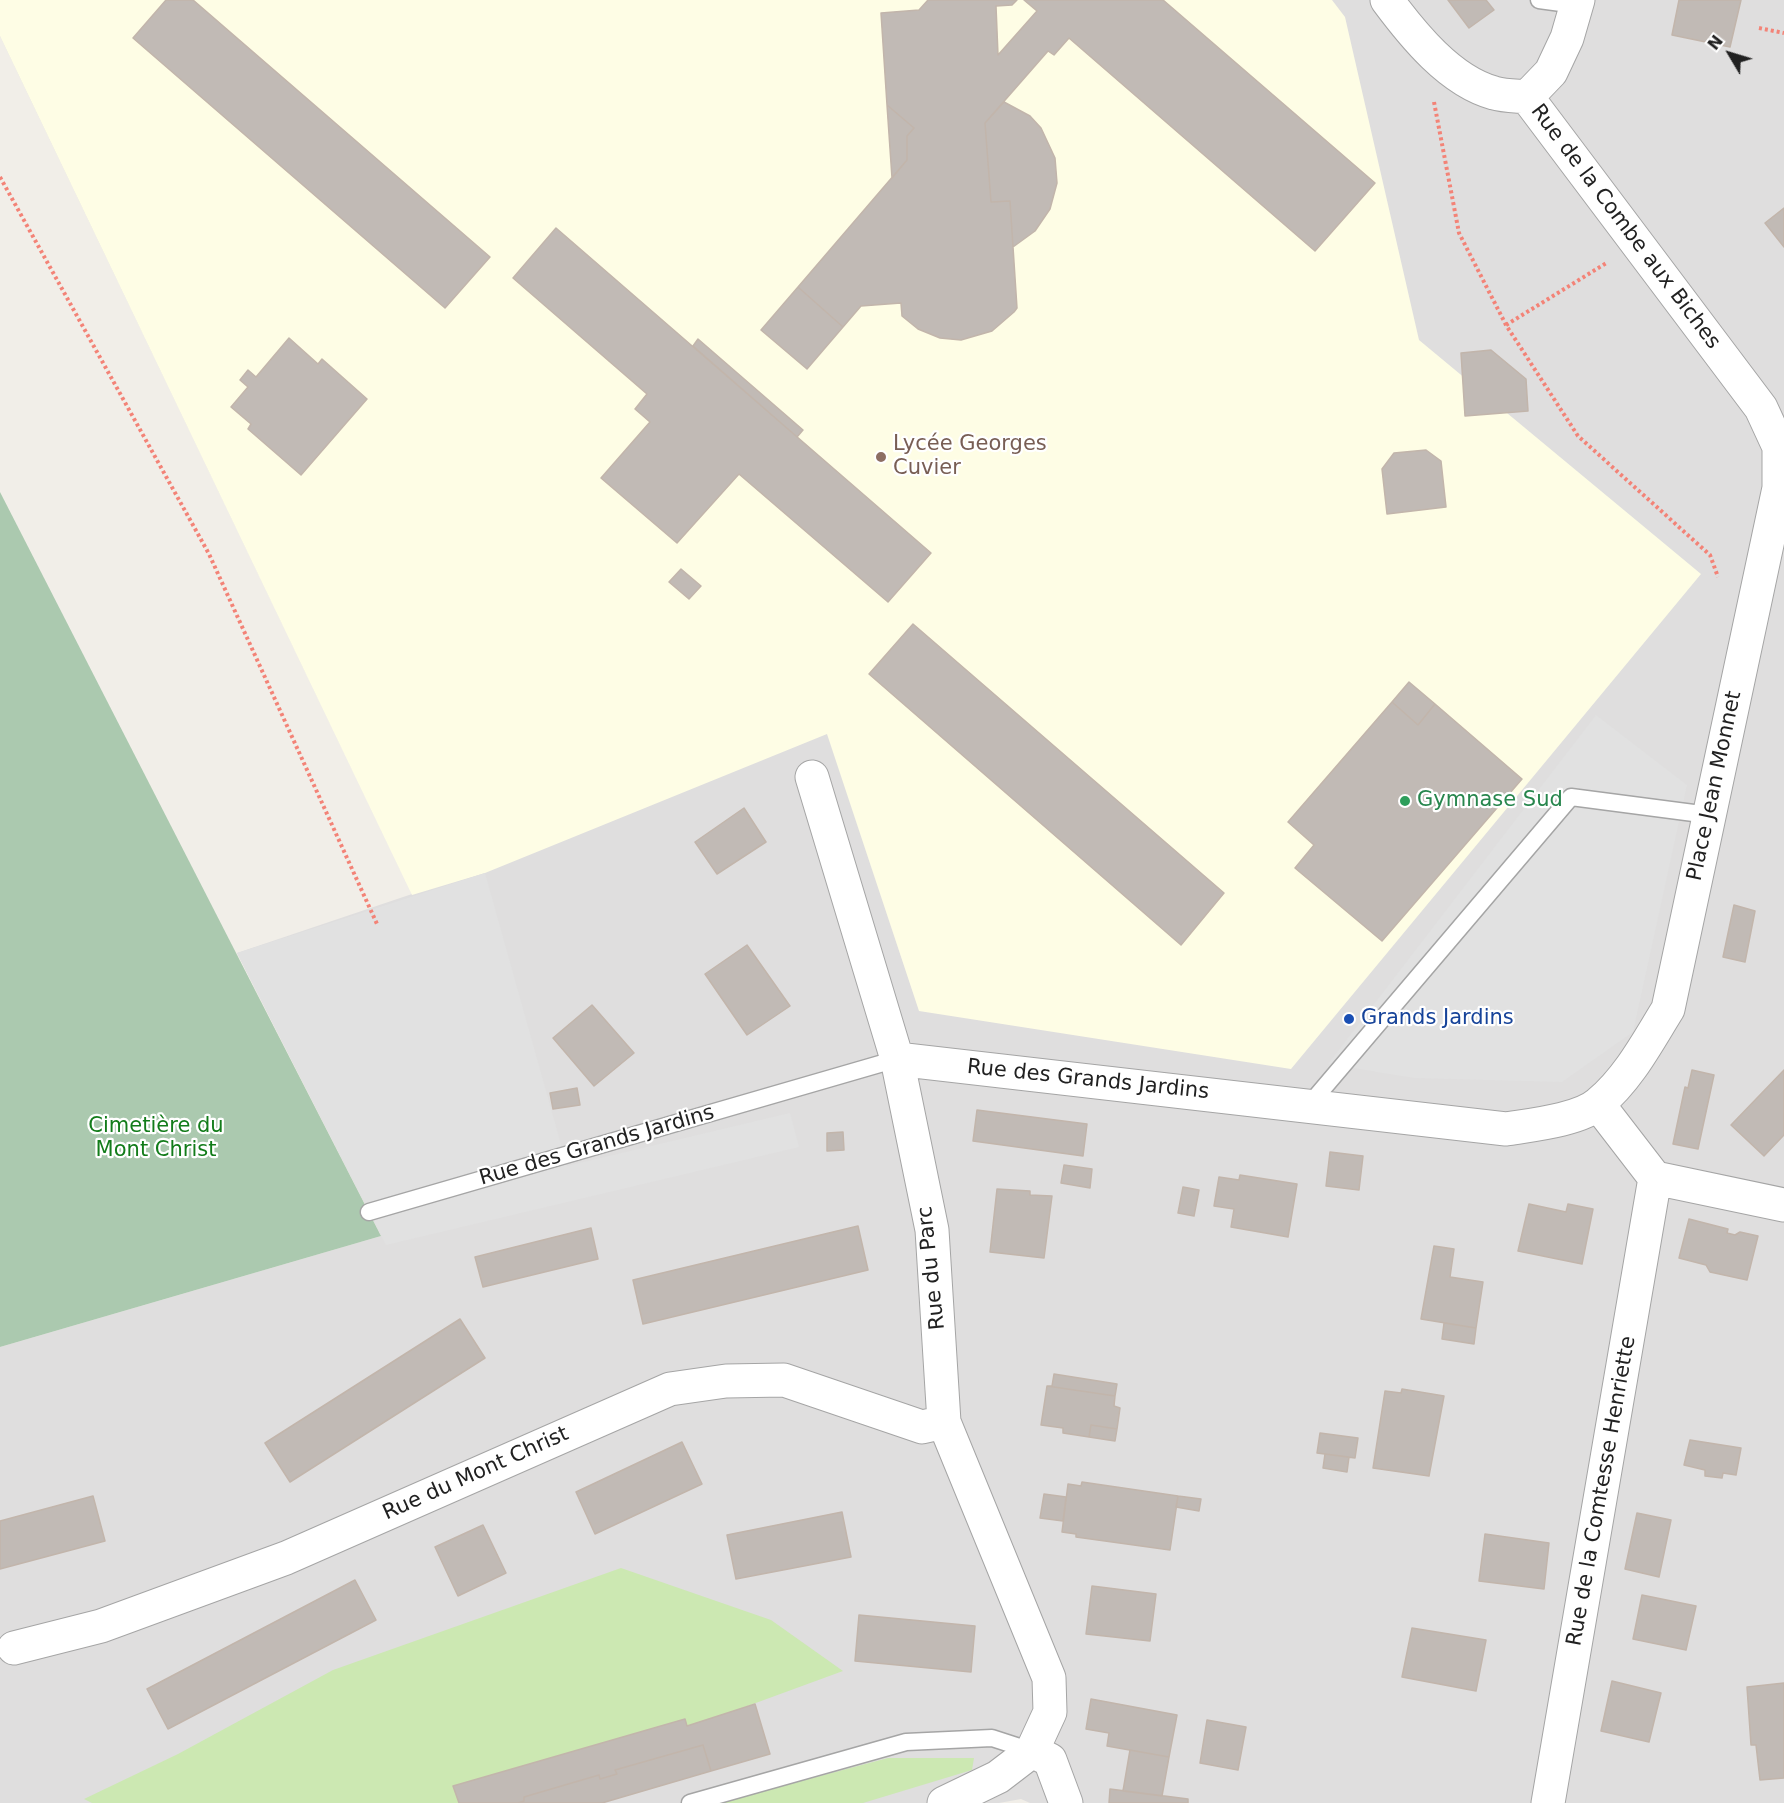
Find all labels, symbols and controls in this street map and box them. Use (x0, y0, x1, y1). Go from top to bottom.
north arrow (1700, 24, 1760, 84)
text: N (1704, 31, 1727, 54)
street label: Rue de la Combe aux Biches (1525, 100, 1725, 354)
place label: Lycée Georges Cuvier (893, 432, 1047, 482)
marker: Lycée Georges Cuvier (874, 450, 888, 464)
street label: Place Jean Monnet (1683, 689, 1747, 883)
place label: Gymnase Sud (1417, 788, 1563, 814)
marker: Gymnase Sud (1398, 794, 1412, 808)
place label: Grands Jardins (1361, 1006, 1514, 1032)
marker: Grands Jardins (1342, 1012, 1356, 1026)
street label: Rue des Grands Jardins (966, 1055, 1210, 1105)
street label: Rue des Grands Jardins (477, 1100, 717, 1192)
park label: Cimetière du Mont Christ (88, 1114, 224, 1164)
street label: Rue du Parc (913, 1205, 951, 1331)
street label: Rue de la Comtesse Henriette (1562, 1334, 1642, 1648)
street label: Rue du Mont Christ (379, 1422, 573, 1526)

